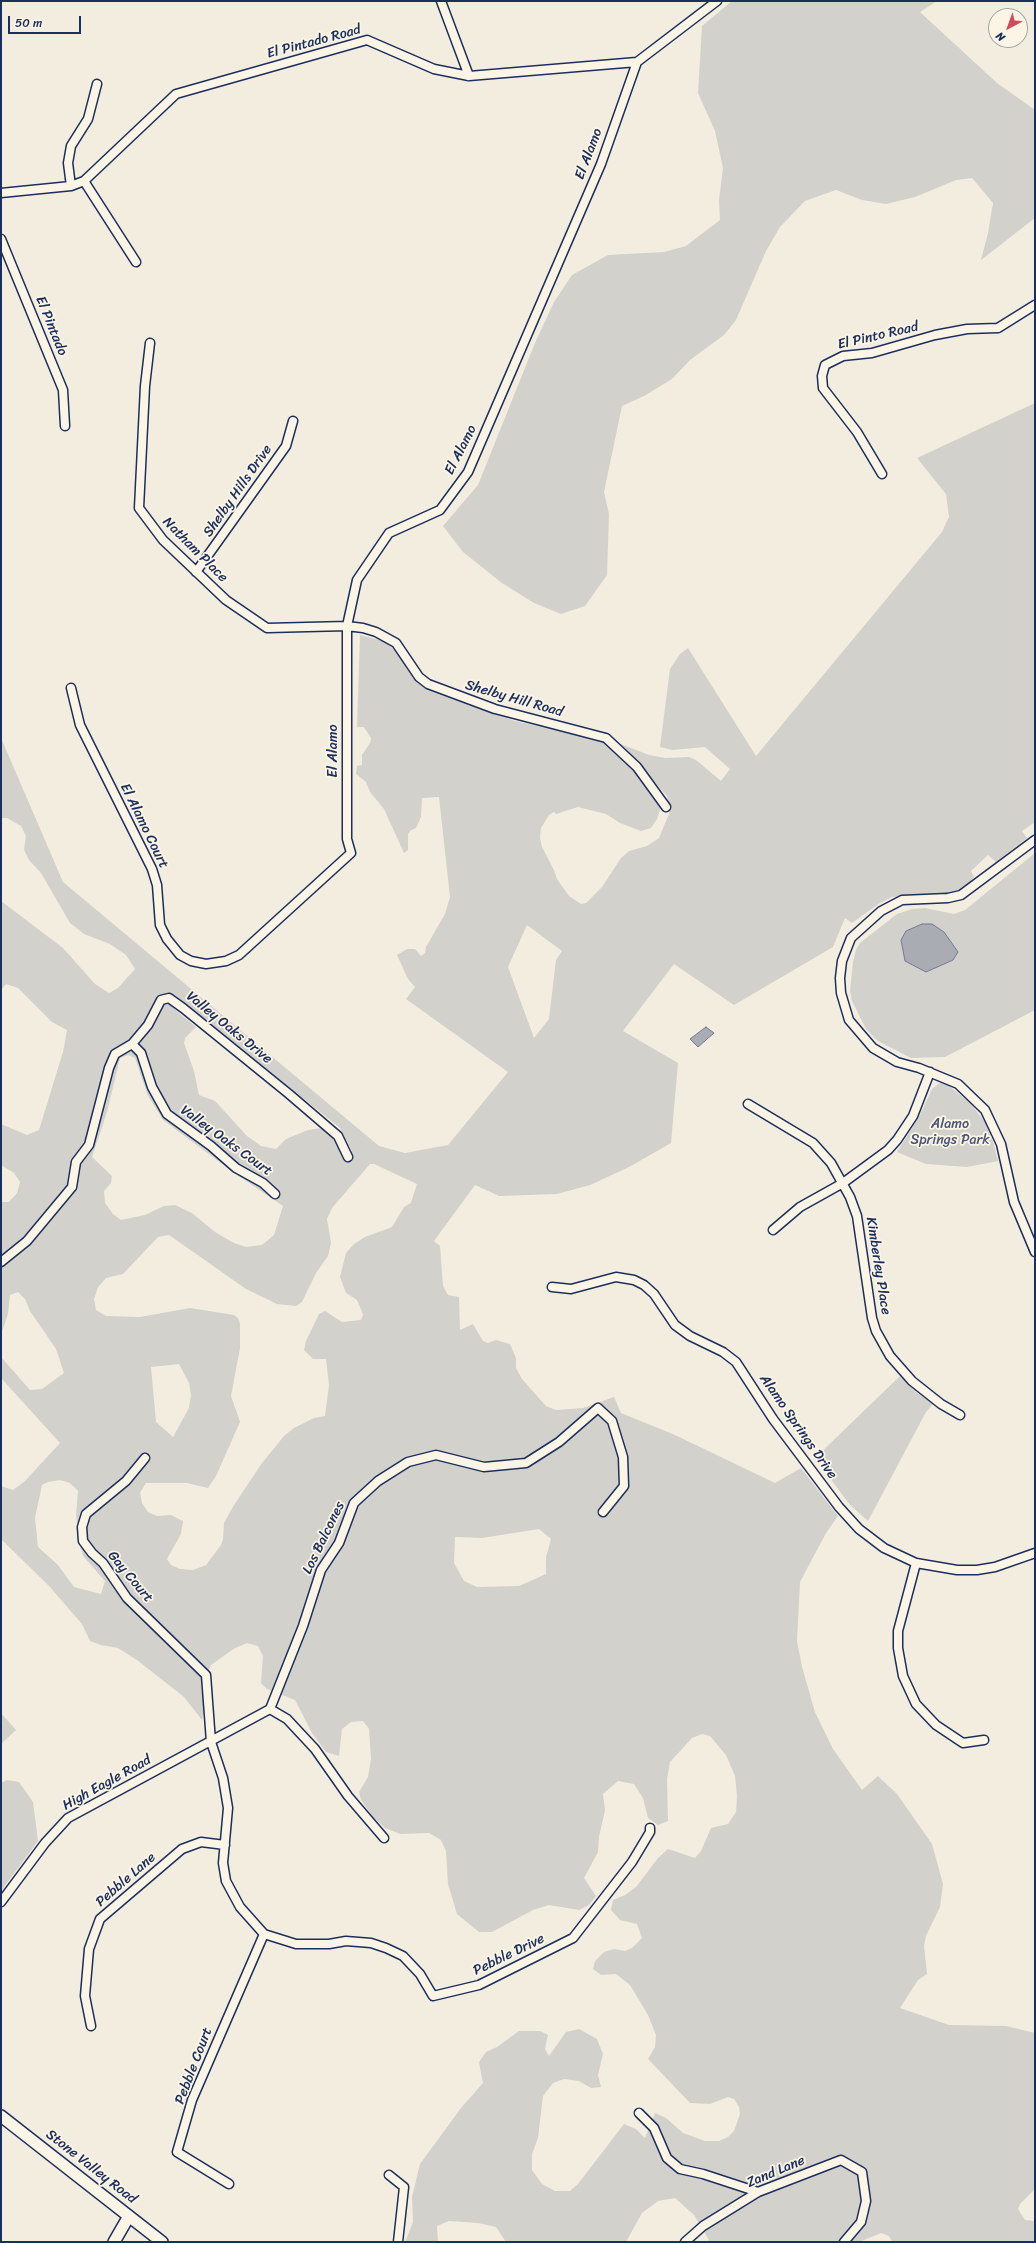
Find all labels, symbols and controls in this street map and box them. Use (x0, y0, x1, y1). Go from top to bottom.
scale bar (10, 8, 83, 34)
north arrow (988, 8, 1028, 48)
text: 50 m (15, 12, 42, 34)
street label: El Pintado Road (265, 21, 363, 63)
text: N (991, 27, 1010, 46)
street label: El Alamo (572, 126, 606, 182)
street label: El Pintado (31, 294, 71, 358)
street label: El Pinto Road (836, 319, 920, 353)
street label: El Alamo (441, 422, 481, 478)
street label: Shelby Hills Drive (200, 442, 276, 540)
street label: Natham Place (159, 514, 231, 586)
street label: Shelby Hill Road (463, 677, 565, 721)
street label: El Alamo (325, 724, 341, 778)
street label: El Alamo Court (116, 781, 172, 871)
street label: Valley Oaks Drive (183, 988, 275, 1068)
street label: Valley Oaks Court (177, 1102, 275, 1180)
park label: Alamo Springs Park (910, 1116, 990, 1148)
street label: Kimberley Place (862, 1216, 894, 1316)
street label: Alamo Springs Drive (756, 1371, 840, 1483)
street label: Los Balcones (299, 1499, 349, 1577)
street label: Gay Court (104, 1548, 156, 1606)
street label: High Eagle Road (60, 1752, 154, 1814)
street label: Pebble Lane (93, 1849, 159, 1911)
street label: Pebble Drive (471, 1930, 547, 1980)
street label: Pebble Court (172, 2025, 216, 2107)
street label: Stone Valley Road (42, 2126, 140, 2208)
street label: Zand Lane (744, 2152, 808, 2192)

